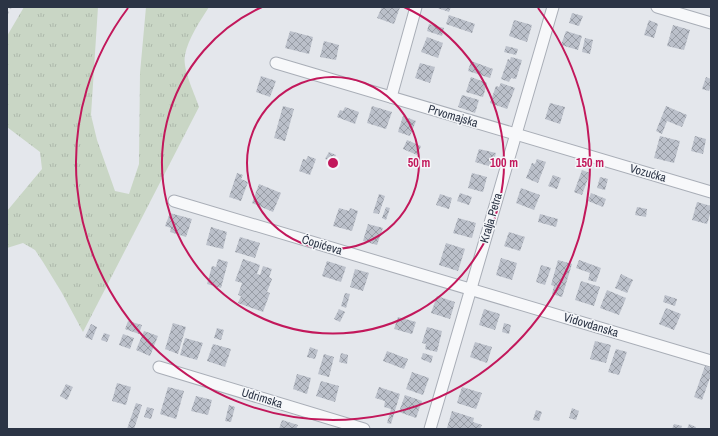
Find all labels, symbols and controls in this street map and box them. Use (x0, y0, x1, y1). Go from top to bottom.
street label: Prvomajska (426, 101, 480, 131)
text: 50 m (408, 155, 430, 171)
text: 100 m (490, 155, 518, 171)
text: 150 m (576, 155, 604, 171)
centre of rings (326, 156, 340, 170)
street label: Vozućka (628, 160, 669, 186)
street label: Kralja Petra (476, 191, 506, 245)
street label: Ćopićeva (300, 231, 345, 259)
street label: Vidovdanska (562, 309, 621, 341)
street label: Udrimska (240, 384, 285, 412)

